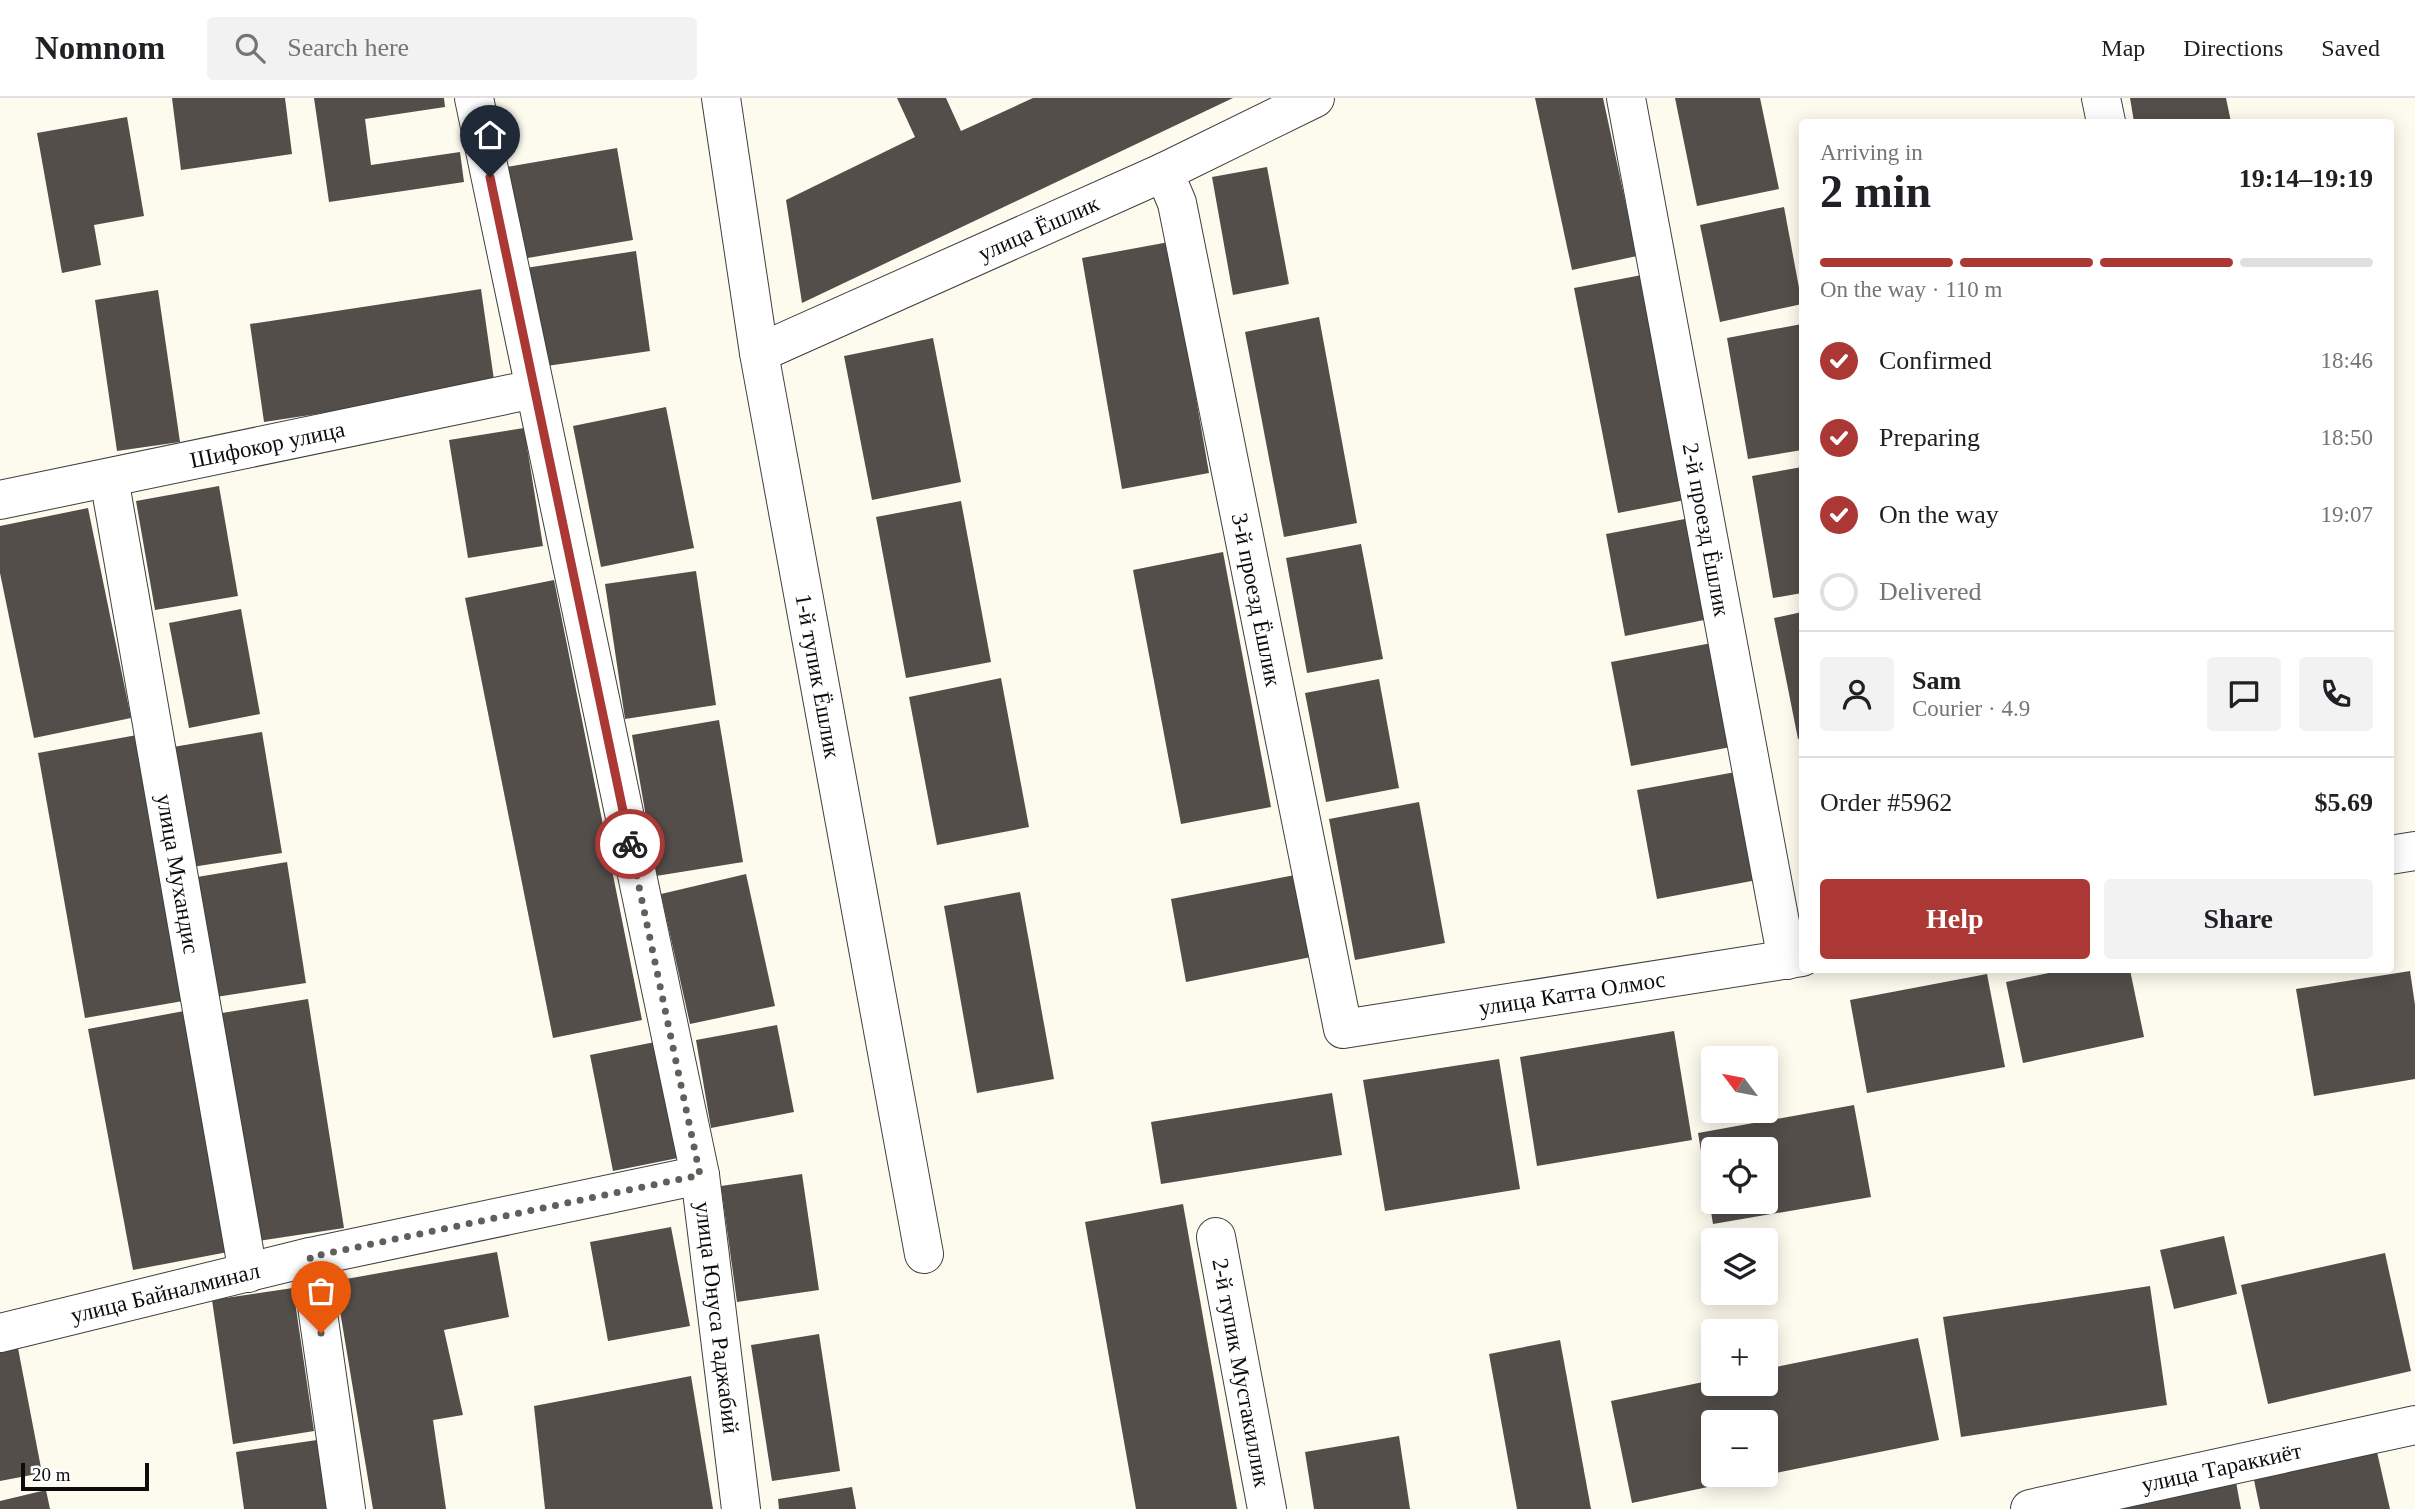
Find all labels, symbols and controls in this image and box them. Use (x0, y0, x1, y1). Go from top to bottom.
search box (207, 17, 697, 80)
icon: search (231, 29, 269, 67)
text: Nomnom (35, 30, 165, 66)
text: Search here (287, 33, 409, 62)
text: Map (2101, 35, 2145, 61)
text: Directions (2183, 35, 2283, 61)
text: Saved (2321, 35, 2380, 61)
pin (460, 105, 520, 177)
icon: home (471, 116, 509, 154)
text: Arriving in (1820, 140, 1923, 165)
text: 19:14–19:19 (2239, 164, 2373, 193)
text: 2 min (1820, 166, 1931, 217)
street label: улица Ёшлик (974, 190, 1103, 266)
text: On the way · 110 m (1820, 277, 2002, 302)
icon: check (1820, 342, 1858, 380)
text: Confirmed (1879, 346, 1992, 375)
text: 18:46 (2321, 348, 2373, 373)
street label: Шифокор улица (188, 416, 347, 473)
icon: check (1820, 419, 1858, 457)
text: Preparing (1879, 423, 1980, 452)
text: 18:50 (2321, 425, 2373, 450)
street label: 2-й проезд Ёшлик (1678, 441, 1735, 619)
icon: check (1820, 496, 1858, 534)
text: On the way (1879, 500, 1999, 529)
text: 19:07 (2321, 502, 2373, 527)
street label: 3-й проезд Ёшлик (1227, 511, 1286, 689)
text: Delivered (1879, 577, 1982, 606)
street label: 1-й тупик Ёшлик (791, 592, 846, 761)
button: person (1820, 657, 1894, 731)
button: chat (2207, 657, 2281, 731)
button: phone (2299, 657, 2373, 731)
text: Sam (1912, 666, 1961, 695)
text: Courier · 4.9 (1912, 696, 2030, 721)
text: Order #5962 (1820, 788, 1952, 817)
text: $5.69 (2315, 788, 2373, 817)
street label: улица Мухандис (152, 792, 204, 956)
courier (595, 809, 665, 879)
icon: bike (611, 825, 649, 863)
button: Help (1820, 879, 2090, 959)
button: Share (2104, 879, 2373, 959)
street label: улица Катта Олмос (1477, 966, 1667, 1020)
north arrow (1701, 1046, 1778, 1124)
map controls (1701, 1046, 1778, 1487)
button: locate (1701, 1137, 1778, 1214)
street label: улица Юнуса Раджабий (691, 1200, 744, 1435)
button: layers (1701, 1228, 1778, 1305)
street label: 2-й тупик Мустакиллик (1208, 1256, 1275, 1490)
street label: улица Байналминал (68, 1257, 262, 1328)
pin (291, 1261, 351, 1333)
icon: bag (302, 1272, 340, 1310)
button: + (1701, 1319, 1778, 1396)
button: − (1701, 1410, 1778, 1487)
street label: улица Тараккиёт (2139, 1438, 2304, 1497)
scale bar (21, 1460, 149, 1492)
text: 20 m (32, 1464, 71, 1485)

